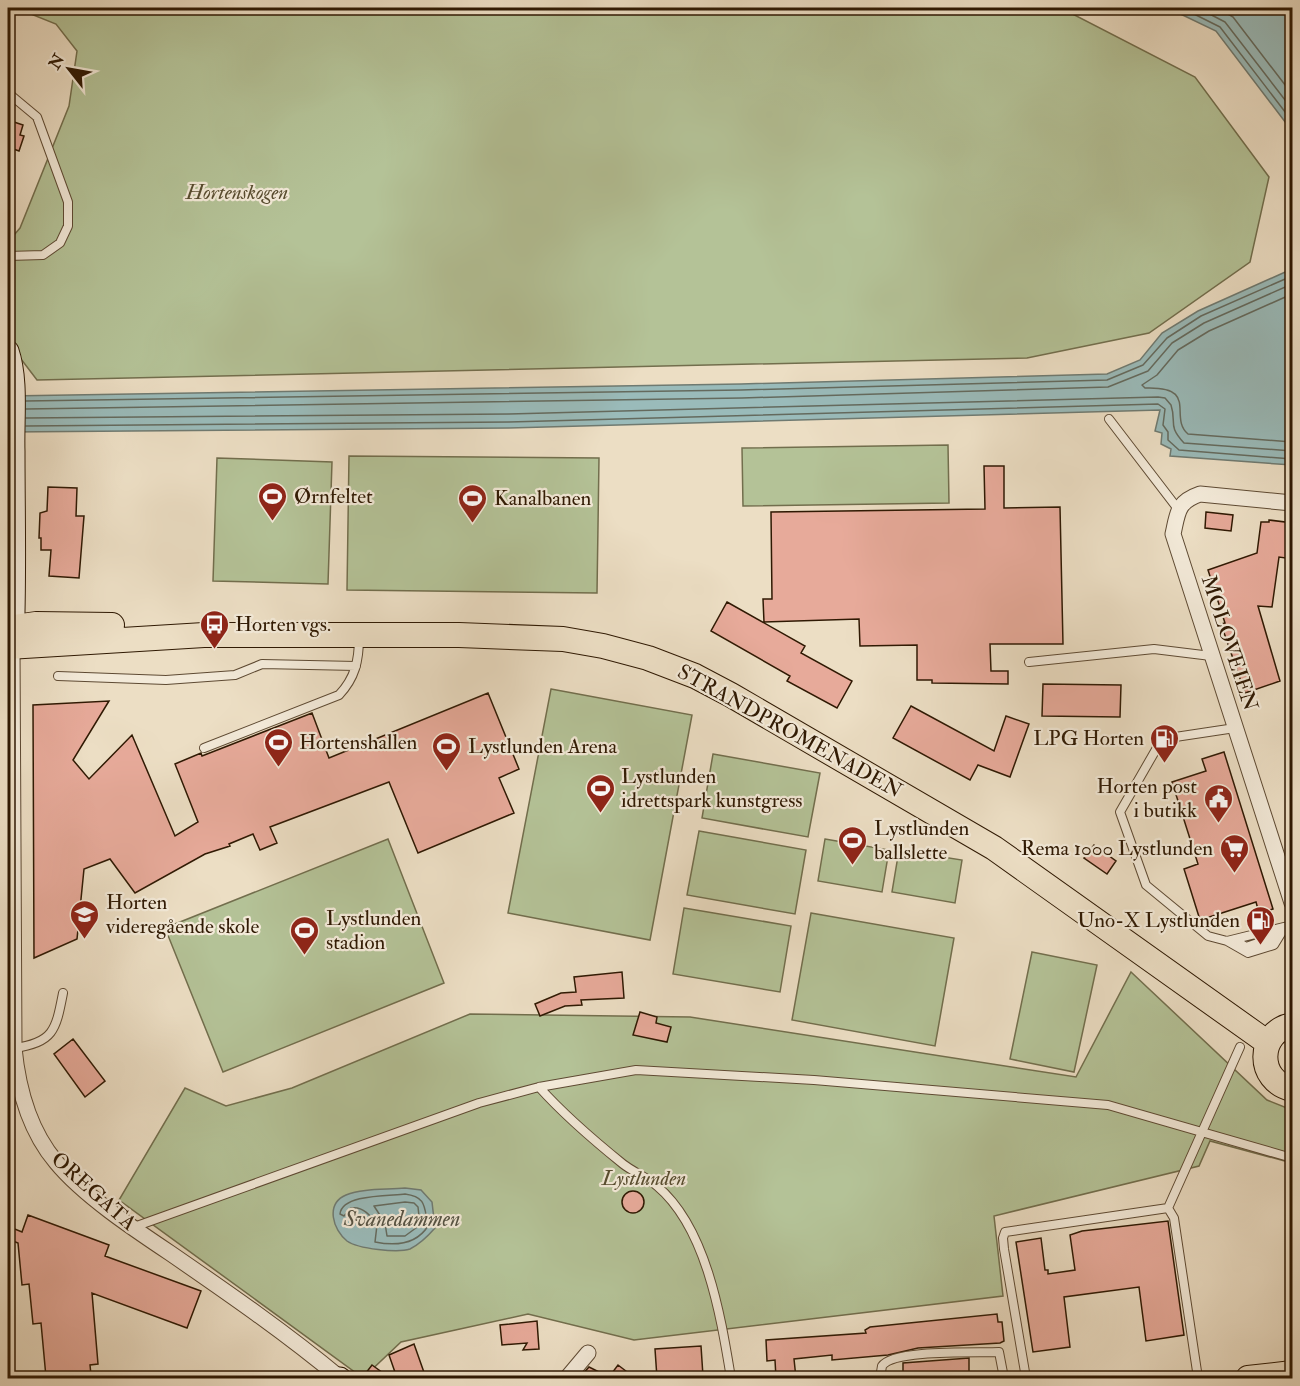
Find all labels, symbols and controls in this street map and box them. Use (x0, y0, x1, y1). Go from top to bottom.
north arrow (39, 39, 99, 99)
text: N (44, 50, 70, 74)
park label: Hortenskogen (185, 179, 288, 206)
sports icon: Ørnfeltet (257, 480, 289, 522)
sports icon: Kanalbanen (457, 482, 489, 524)
place label: Ørnfeltet (294, 483, 373, 510)
place label: Kanalbanen (494, 485, 592, 512)
street label: MOLOVEIEN (1195, 572, 1264, 715)
bus stop icon: Horten vgs. (198, 608, 230, 650)
place label: Horten vgs. (235, 611, 331, 638)
street label: STRANDPROMENADEN (673, 658, 907, 805)
fuel station icon: LPG Horten (1149, 722, 1181, 764)
place label: LPG Horten (1033, 725, 1144, 752)
sports icon: Hortenshallen (262, 726, 294, 768)
place label: Hortenshallen (299, 729, 418, 756)
sports icon: Lystlunden Arena (431, 730, 463, 772)
place label: Lystlunden Arena (468, 733, 617, 760)
place label: Lystlunden idrettspark kunstgress (621, 763, 803, 814)
sports icon: Lystlunden idrettspark kunstgress (584, 772, 616, 814)
place label: Horten post i butikk (1097, 773, 1197, 824)
public building icon: Horten post i butikk (1202, 782, 1234, 824)
place label: Lystlunden ballslette (874, 815, 969, 866)
sports icon: Lystlunden ballslette (837, 824, 869, 866)
supermarket icon: Rema 1000 Lystlunden (1218, 832, 1250, 874)
place label: Rema 1000 Lystlunden (1021, 835, 1213, 862)
place label: Horten videregående skole (105, 889, 259, 940)
school or university icon: Horten videregående skole (69, 898, 101, 940)
fuel station icon: Uno-X Lystlunden (1245, 904, 1277, 946)
place label: Lystlunden stadion (326, 905, 421, 956)
place label: Uno-X Lystlunden (1077, 907, 1240, 934)
sports icon: Lystlunden stadion (289, 914, 321, 956)
street label: OREGATA (45, 1146, 142, 1237)
park label: Lystlunden (601, 1165, 686, 1192)
water label: Svanedammen (343, 1205, 460, 1233)

